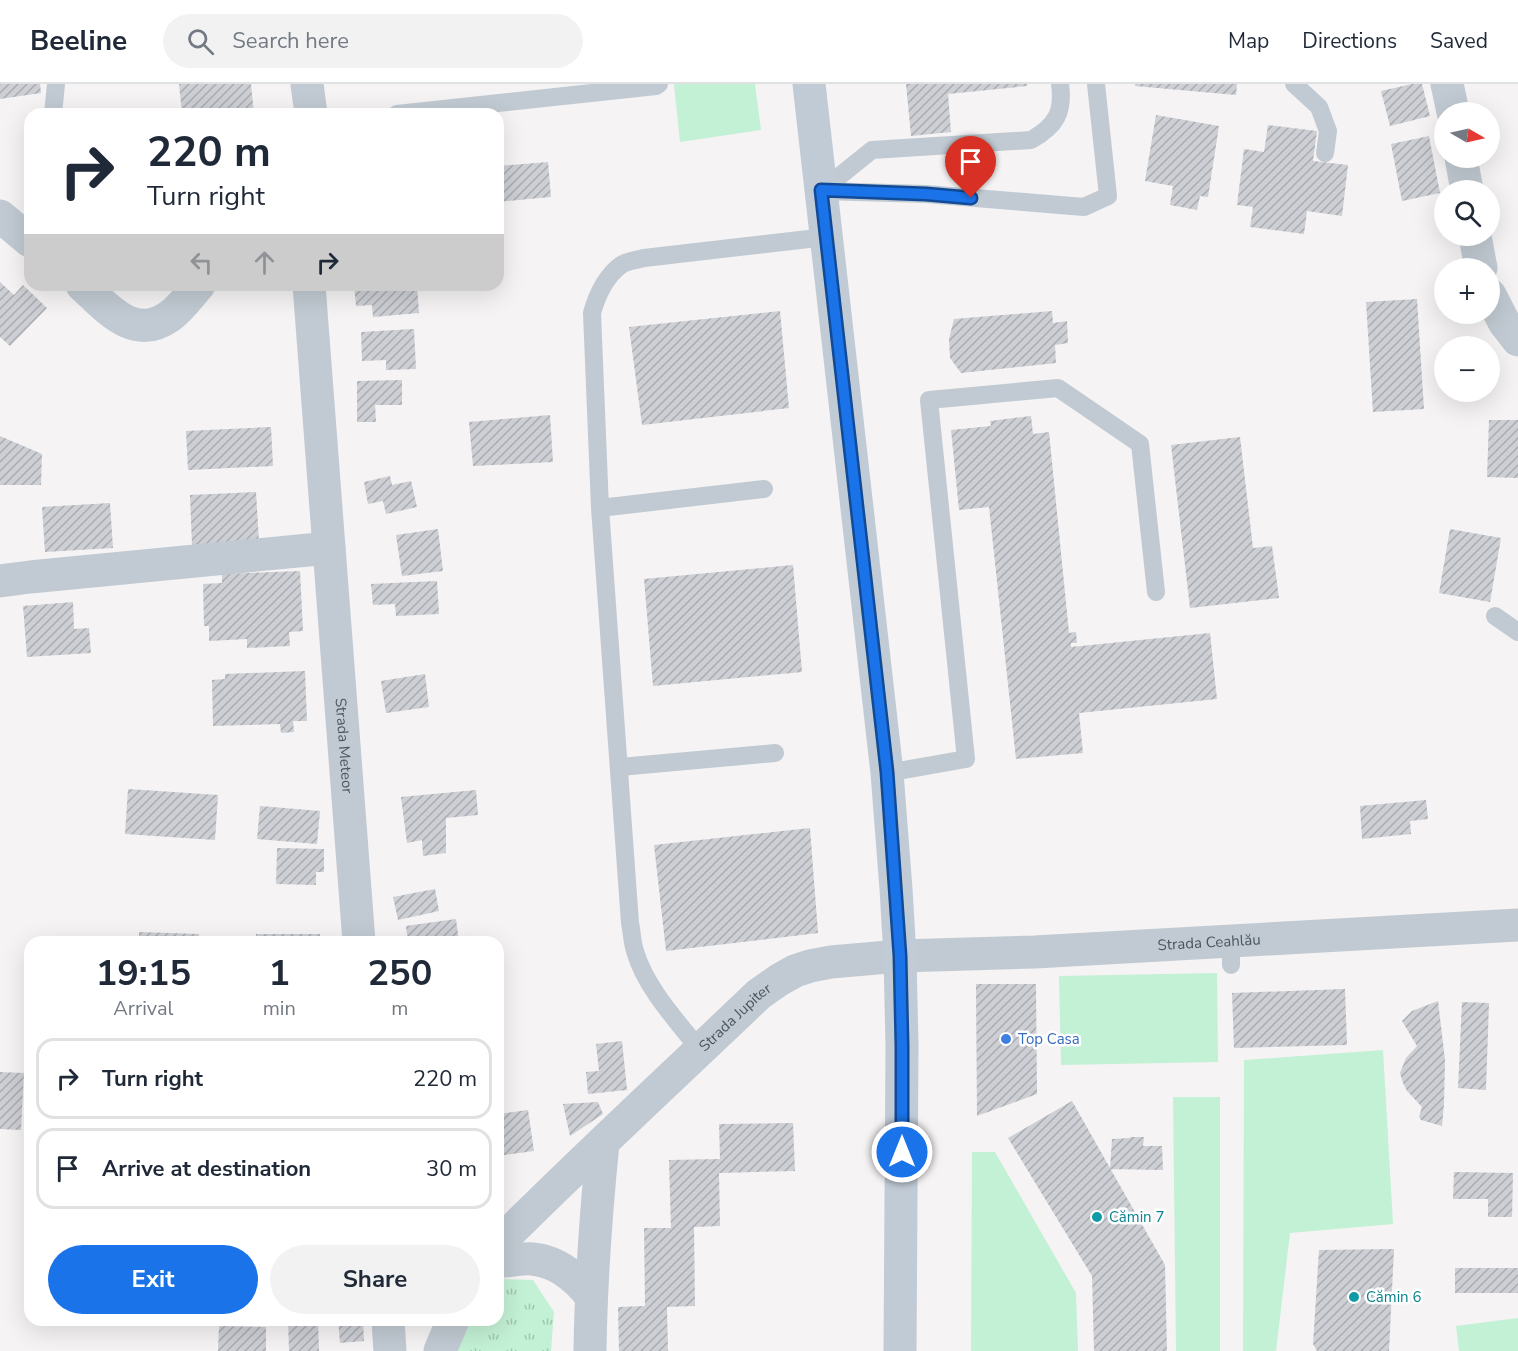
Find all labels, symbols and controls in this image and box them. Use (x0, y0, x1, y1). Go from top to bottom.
search box (163, 14, 583, 68)
text: Beeline (30, 22, 127, 60)
icon: search (184, 25, 217, 58)
text: Search here (232, 26, 349, 56)
text: Map (1228, 27, 1269, 55)
text: Directions (1302, 27, 1397, 55)
text: Saved (1430, 27, 1488, 55)
north arrow (1434, 102, 1500, 168)
map controls (1434, 102, 1500, 402)
text: 220 m (147, 124, 271, 181)
icon: right (48, 132, 126, 210)
pin (945, 136, 996, 198)
icon: arrive (954, 145, 987, 178)
text: Turn right (147, 178, 265, 215)
button: search (1434, 180, 1500, 246)
icon: left (185, 246, 218, 279)
icon: ahead (248, 246, 281, 279)
icon: right (311, 246, 344, 279)
button: + (1434, 258, 1500, 324)
button: − (1434, 336, 1500, 402)
street label: Strada Meteor (330, 697, 358, 795)
street label: Strada Ceahlău (1157, 929, 1261, 955)
text: 19:15 (96, 949, 191, 998)
text: 1 (268, 949, 290, 998)
text: 250 (367, 949, 432, 998)
street label: Strada Jupiter (694, 978, 776, 1056)
text: Arrival (113, 995, 173, 1022)
text: min (263, 995, 296, 1022)
text: m (391, 995, 408, 1022)
place label: Top Casa (1018, 1029, 1080, 1049)
marker: Top Casa (999, 1032, 1013, 1046)
icon: right (51, 1062, 84, 1095)
text: Turn right (102, 1064, 203, 1094)
text: 220 m (413, 1064, 477, 1094)
position arrow (870, 1120, 934, 1184)
icon: arrive (51, 1152, 84, 1185)
text: Arrive at destination (102, 1154, 311, 1184)
text: 30 m (426, 1154, 477, 1184)
place label: Cămin 7 (1109, 1207, 1165, 1227)
marker: Cămin 7 (1090, 1210, 1104, 1224)
button: Exit (48, 1245, 258, 1314)
button: Share (270, 1245, 480, 1314)
place label: Cămin 6 (1366, 1287, 1422, 1307)
marker: Cămin 6 (1347, 1290, 1361, 1304)

